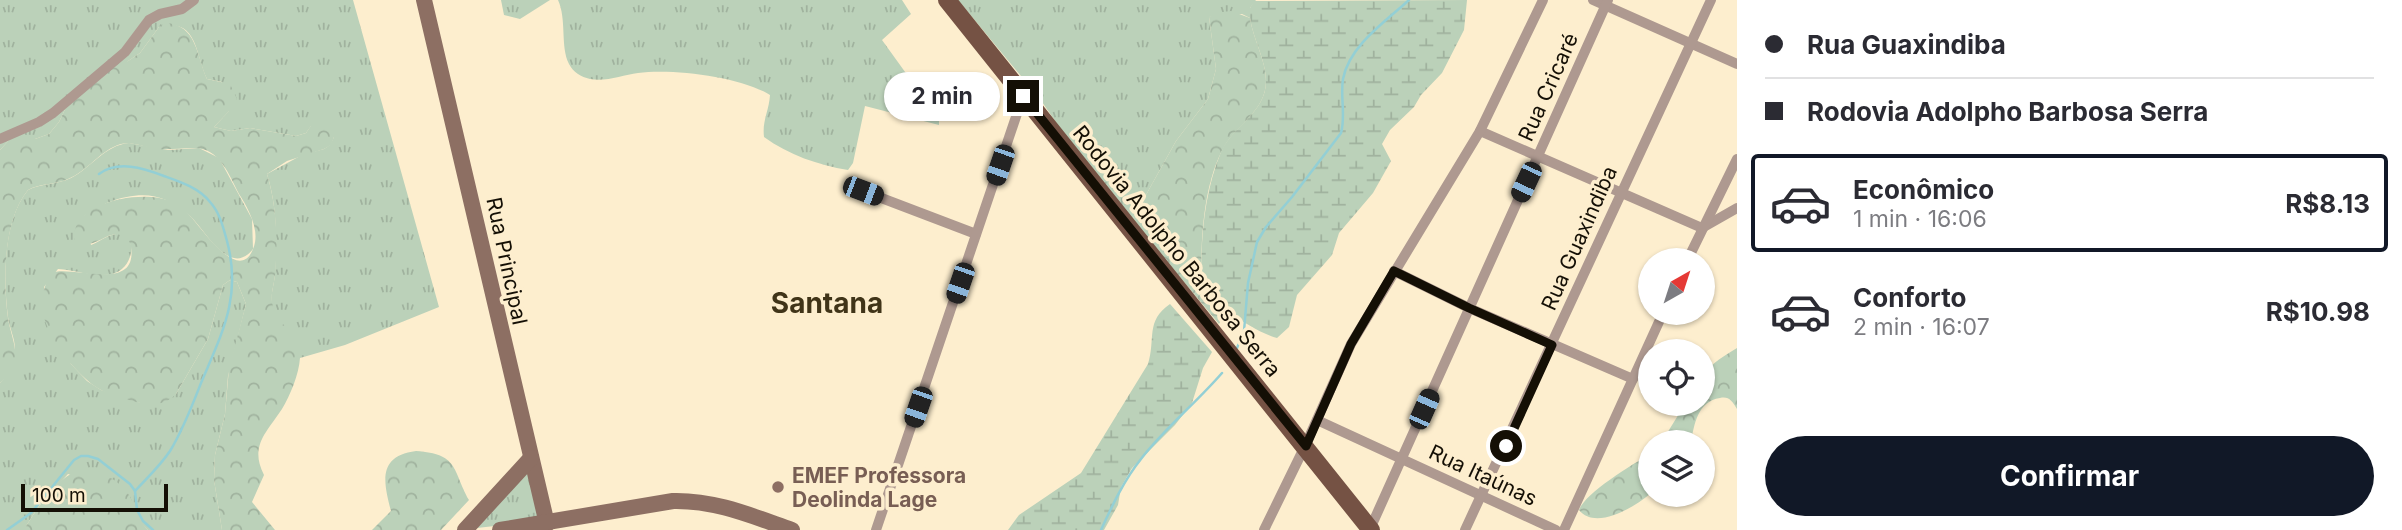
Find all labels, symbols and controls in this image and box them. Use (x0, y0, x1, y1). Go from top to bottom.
street label: Rua Cricaré (1513, 29, 1583, 145)
text: Rua Guaxindiba (1807, 29, 2006, 60)
callout: 2 min (883, 72, 998, 120)
route end (1007, 80, 1039, 112)
text: 2 min (911, 82, 973, 110)
text: Rodovia Adolpho Barbosa Serra (1807, 96, 2208, 127)
street label: Rodovia Adolpho Barbosa Serra (1068, 120, 1286, 382)
car (984, 142, 1017, 188)
car (1508, 159, 1545, 205)
street label: Rua Guaxindiba (1536, 162, 1622, 314)
icon: car (1769, 172, 1832, 235)
car (840, 174, 887, 208)
text: Econômico (1853, 174, 1994, 205)
text: R$8.13 (2285, 188, 2370, 219)
street label: Rua Principal (481, 195, 533, 327)
text: 1 min · 16:06 (1853, 205, 1987, 233)
north arrow (1638, 248, 1715, 326)
map controls (1638, 248, 1715, 507)
car (944, 260, 977, 306)
icon: car (1769, 280, 1832, 343)
text: Conforto (1853, 282, 1966, 313)
district label: Santana (771, 286, 883, 320)
text: R$10.98 (2266, 296, 2370, 327)
text: 2 min · 16:07 (1853, 313, 1990, 341)
button: locate (1638, 339, 1715, 416)
car (902, 384, 935, 430)
car (1406, 386, 1443, 432)
route start (1490, 430, 1522, 462)
button: layers (1638, 430, 1715, 507)
button: Confirmar (1765, 436, 2374, 516)
street label: Rua Itaúnas (1425, 439, 1541, 511)
place label: EMEF Professora Deolinda Lage (792, 463, 966, 512)
marker: EMEF Professora Deolinda Lage (770, 479, 786, 495)
scale bar (21, 481, 168, 513)
text: 100 m (32, 484, 86, 507)

